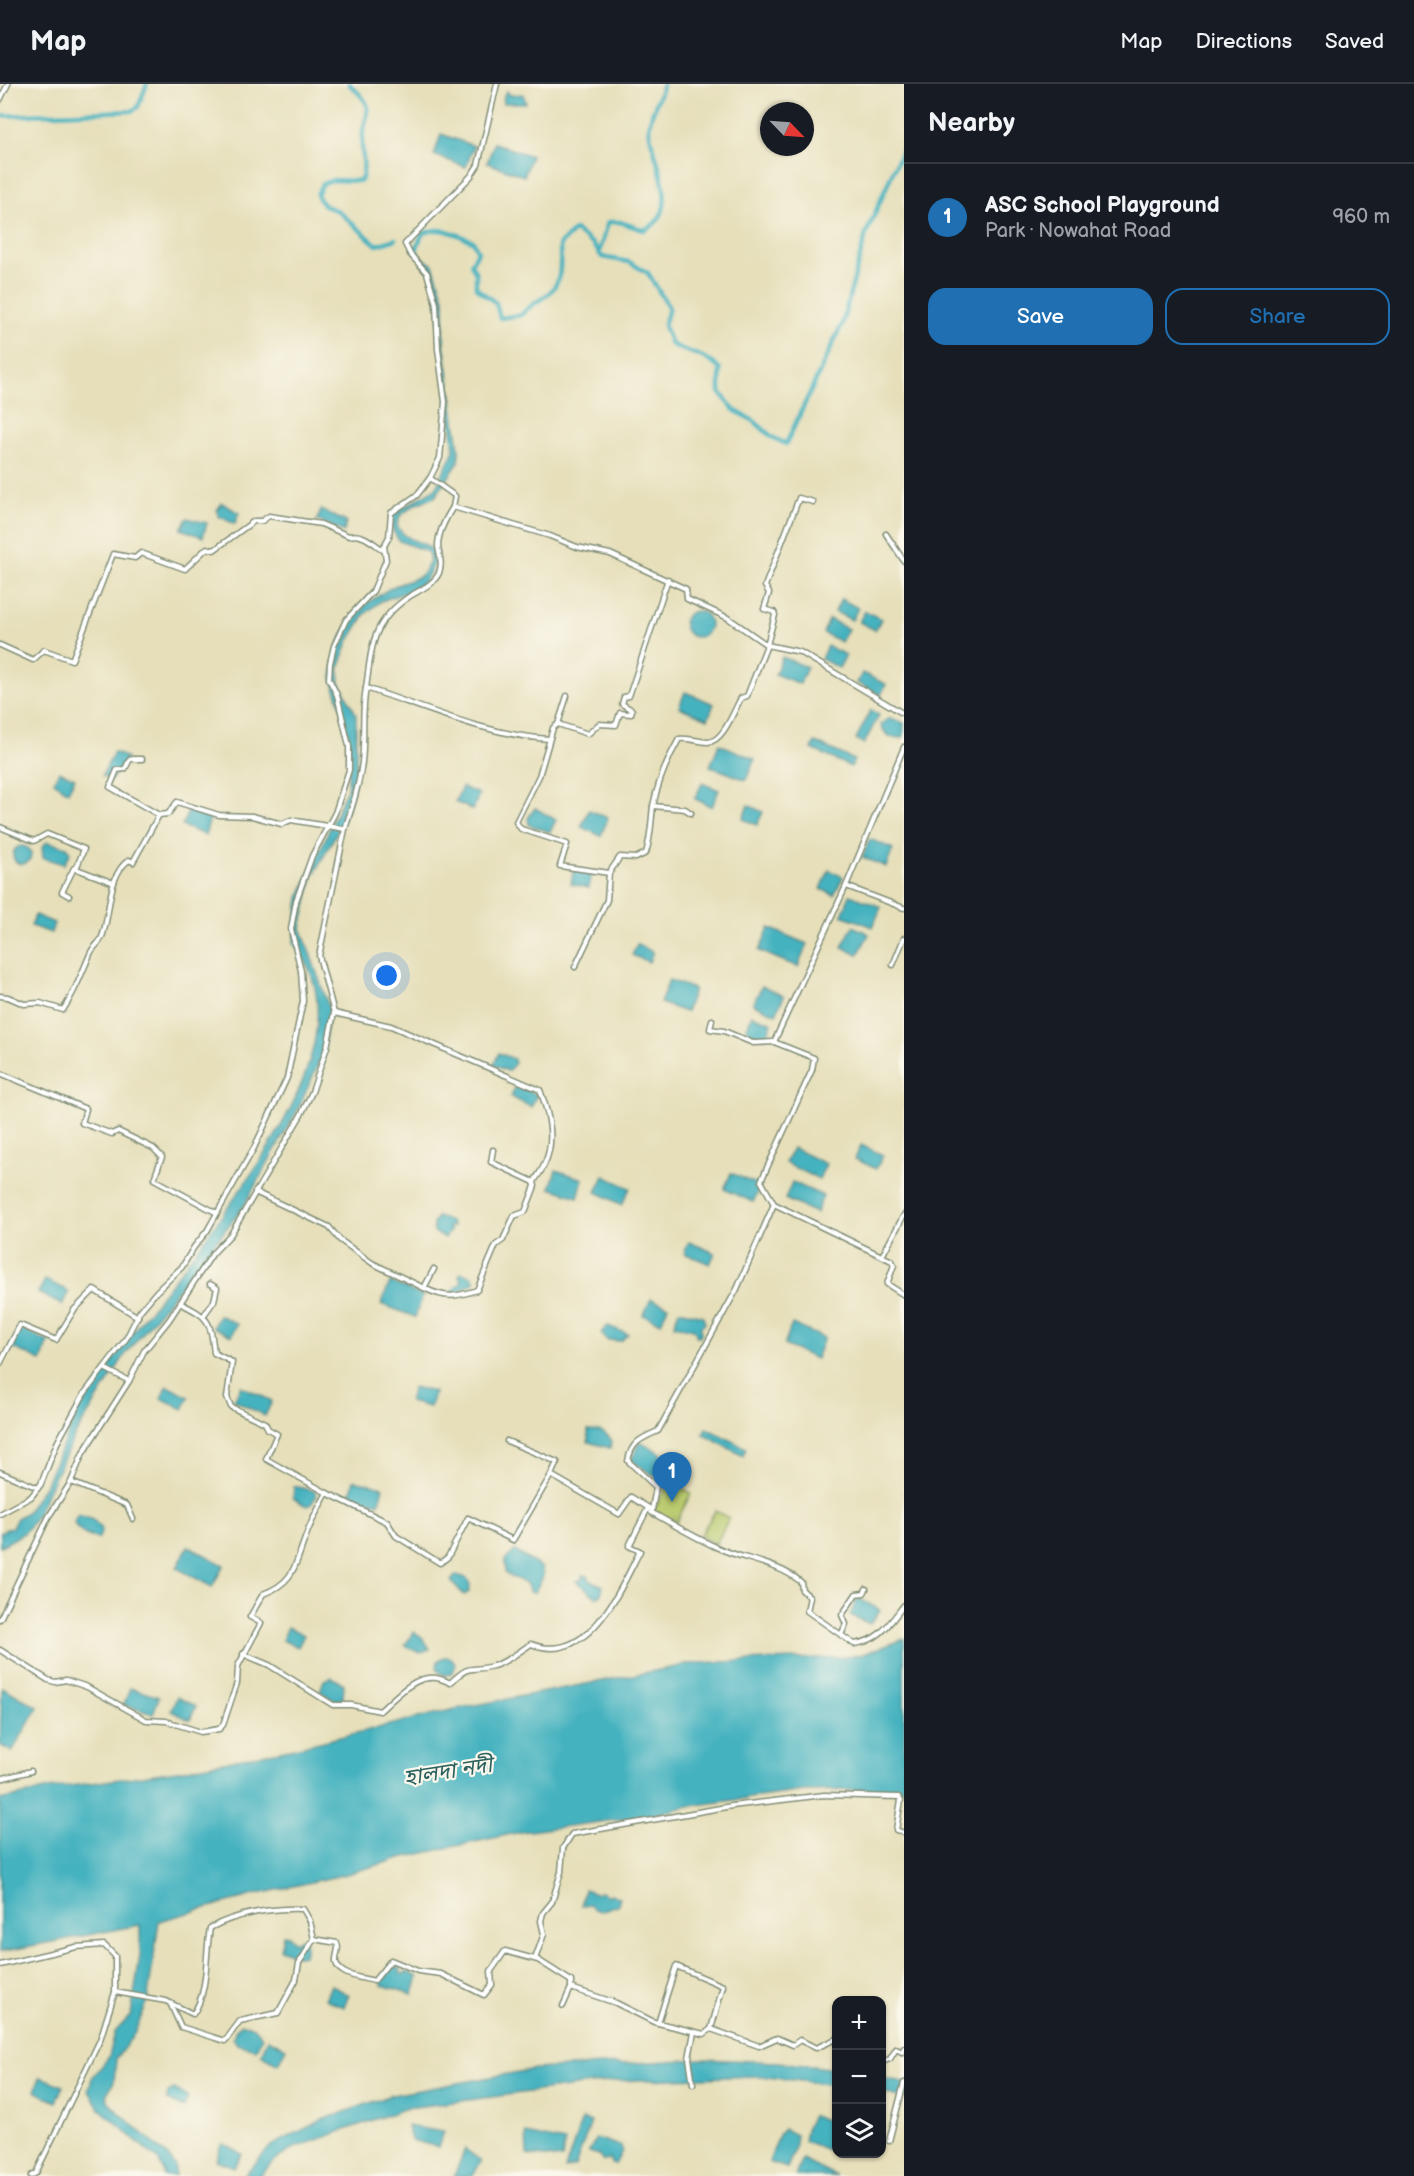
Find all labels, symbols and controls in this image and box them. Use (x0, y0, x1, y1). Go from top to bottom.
text: Map (30, 25, 86, 58)
text: Map (1120, 29, 1163, 54)
text: Directions (1196, 29, 1292, 54)
text: Saved (1325, 29, 1384, 54)
north arrow (760, 102, 814, 156)
text: Nearby (928, 108, 1015, 139)
text: ASC School Playground (985, 192, 1220, 219)
text: 1 (943, 205, 952, 229)
text: 960 m (1333, 205, 1390, 229)
text: Park · Nowahat Road (985, 219, 1171, 243)
button: Save (928, 288, 1153, 345)
button: Share (1165, 288, 1390, 345)
your location (372, 961, 401, 990)
pin: 1 (652, 1452, 692, 1502)
water label: হালদা নদী (402, 1751, 498, 1792)
map controls (832, 1996, 886, 2158)
button: + (832, 1996, 886, 2050)
button: − (832, 2050, 886, 2104)
button: layers (832, 2104, 886, 2158)

